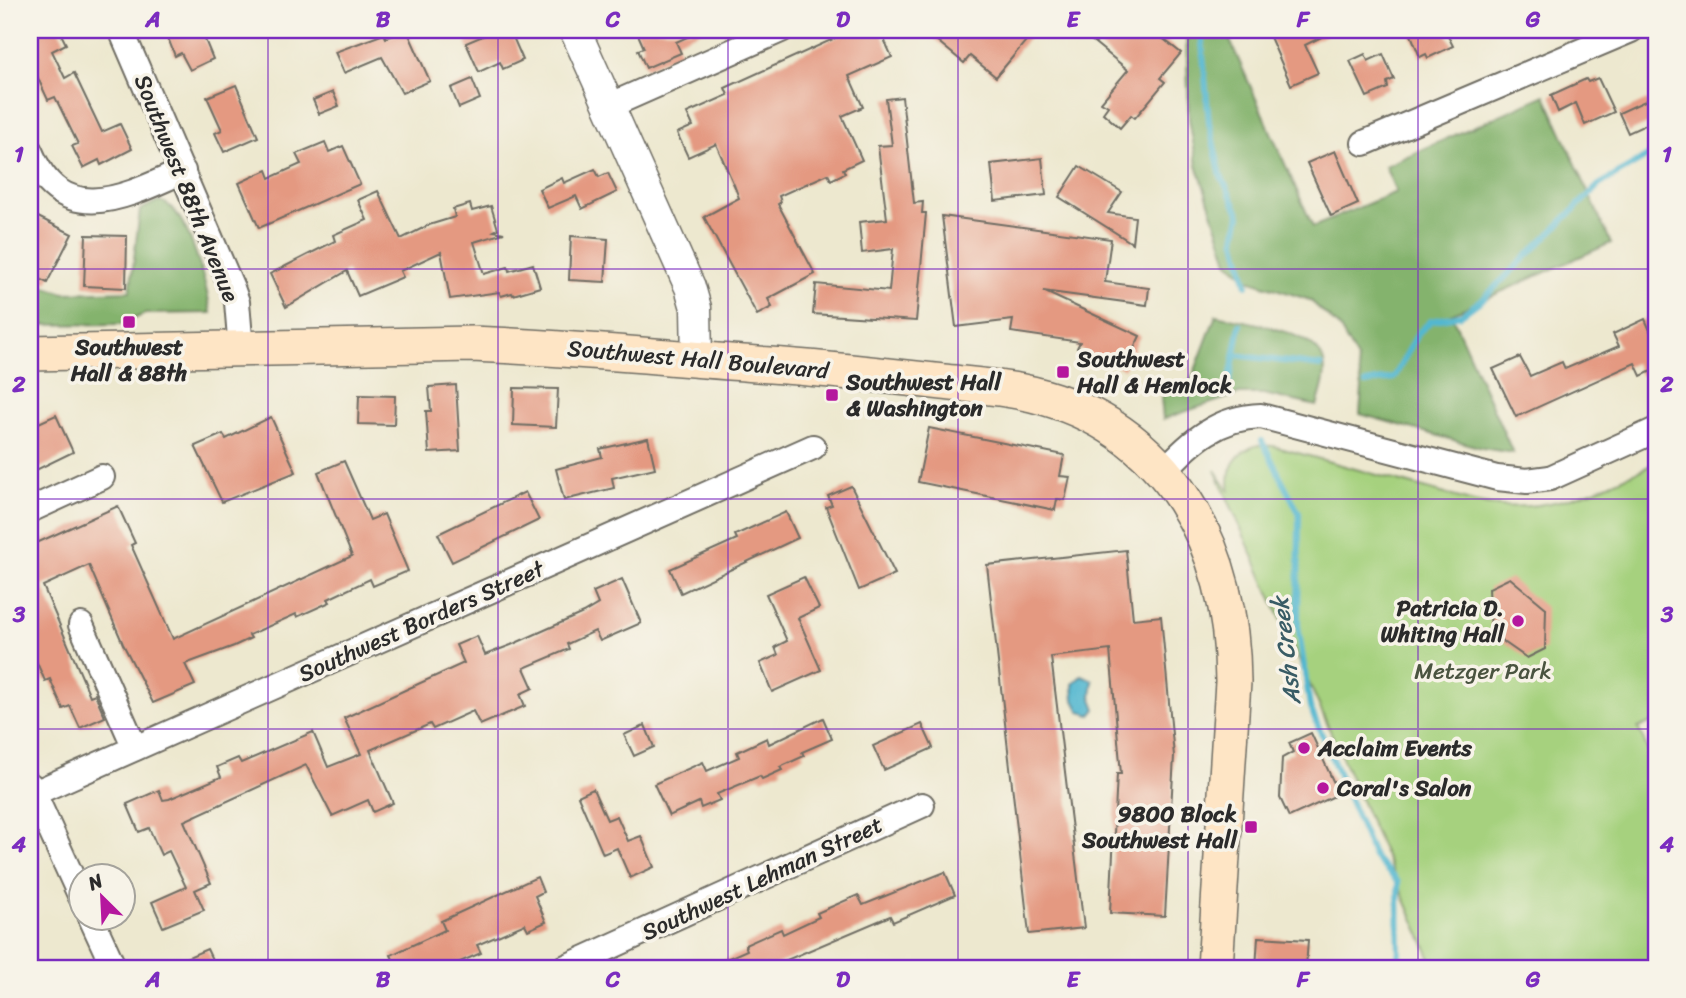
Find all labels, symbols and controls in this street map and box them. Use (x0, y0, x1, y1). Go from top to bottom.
text: A (144, 0, 161, 40)
text: B (376, 0, 391, 40)
text: C (605, 0, 621, 40)
text: D (836, 0, 851, 40)
text: E (1067, 0, 1082, 40)
text: F (1296, 0, 1311, 40)
text: G (1525, 0, 1541, 40)
street label: Southwest 88th Avenue (122, 68, 251, 308)
text: 1 (14, 134, 24, 175)
text: 1 (1662, 134, 1672, 175)
marker: Southwest Hall & 88th (121, 314, 137, 330)
place label: Southwest Hall & 88th (70, 327, 187, 394)
street label: Southwest Hall Boulevard (566, 328, 832, 392)
place label: Southwest Hall & Hemlock (1076, 339, 1232, 406)
place label: Southwest Hall & Washington (845, 362, 1003, 429)
text: 2 (11, 364, 26, 405)
marker: Southwest Hall & Hemlock (1055, 364, 1071, 380)
text: 2 (1659, 364, 1674, 405)
marker: Southwest Hall & Washington (824, 387, 840, 403)
street label: Southwest Borders Street (292, 548, 552, 694)
place label: Patricia D. Whiting Hall (1380, 588, 1505, 655)
water label: Ash Creek (1258, 592, 1314, 708)
text: 3 (12, 594, 26, 635)
text: 3 (1660, 594, 1674, 635)
marker: Patricia D. Whiting Hall (1510, 613, 1526, 629)
park label: Metzger Park (1414, 651, 1552, 692)
place label: Acclaim Events (1317, 728, 1472, 769)
marker: Acclaim Events (1296, 740, 1312, 756)
place label: Coral's Salon (1336, 768, 1472, 809)
marker: Coral's Salon (1315, 780, 1331, 796)
place label: 9800 Block Southwest Hall (1081, 794, 1238, 861)
street label: Southwest Lehman Street (635, 804, 890, 952)
marker: 9800 Block Southwest Hall (1243, 819, 1259, 835)
text: 4 (11, 824, 27, 865)
text: 4 (1659, 824, 1675, 865)
north arrow (66, 862, 136, 932)
text: N (82, 864, 109, 900)
text: A (144, 959, 161, 998)
text: B (376, 959, 391, 998)
text: C (605, 959, 621, 998)
text: D (836, 959, 851, 998)
text: E (1067, 959, 1082, 998)
text: F (1296, 959, 1311, 998)
text: G (1525, 959, 1541, 998)

